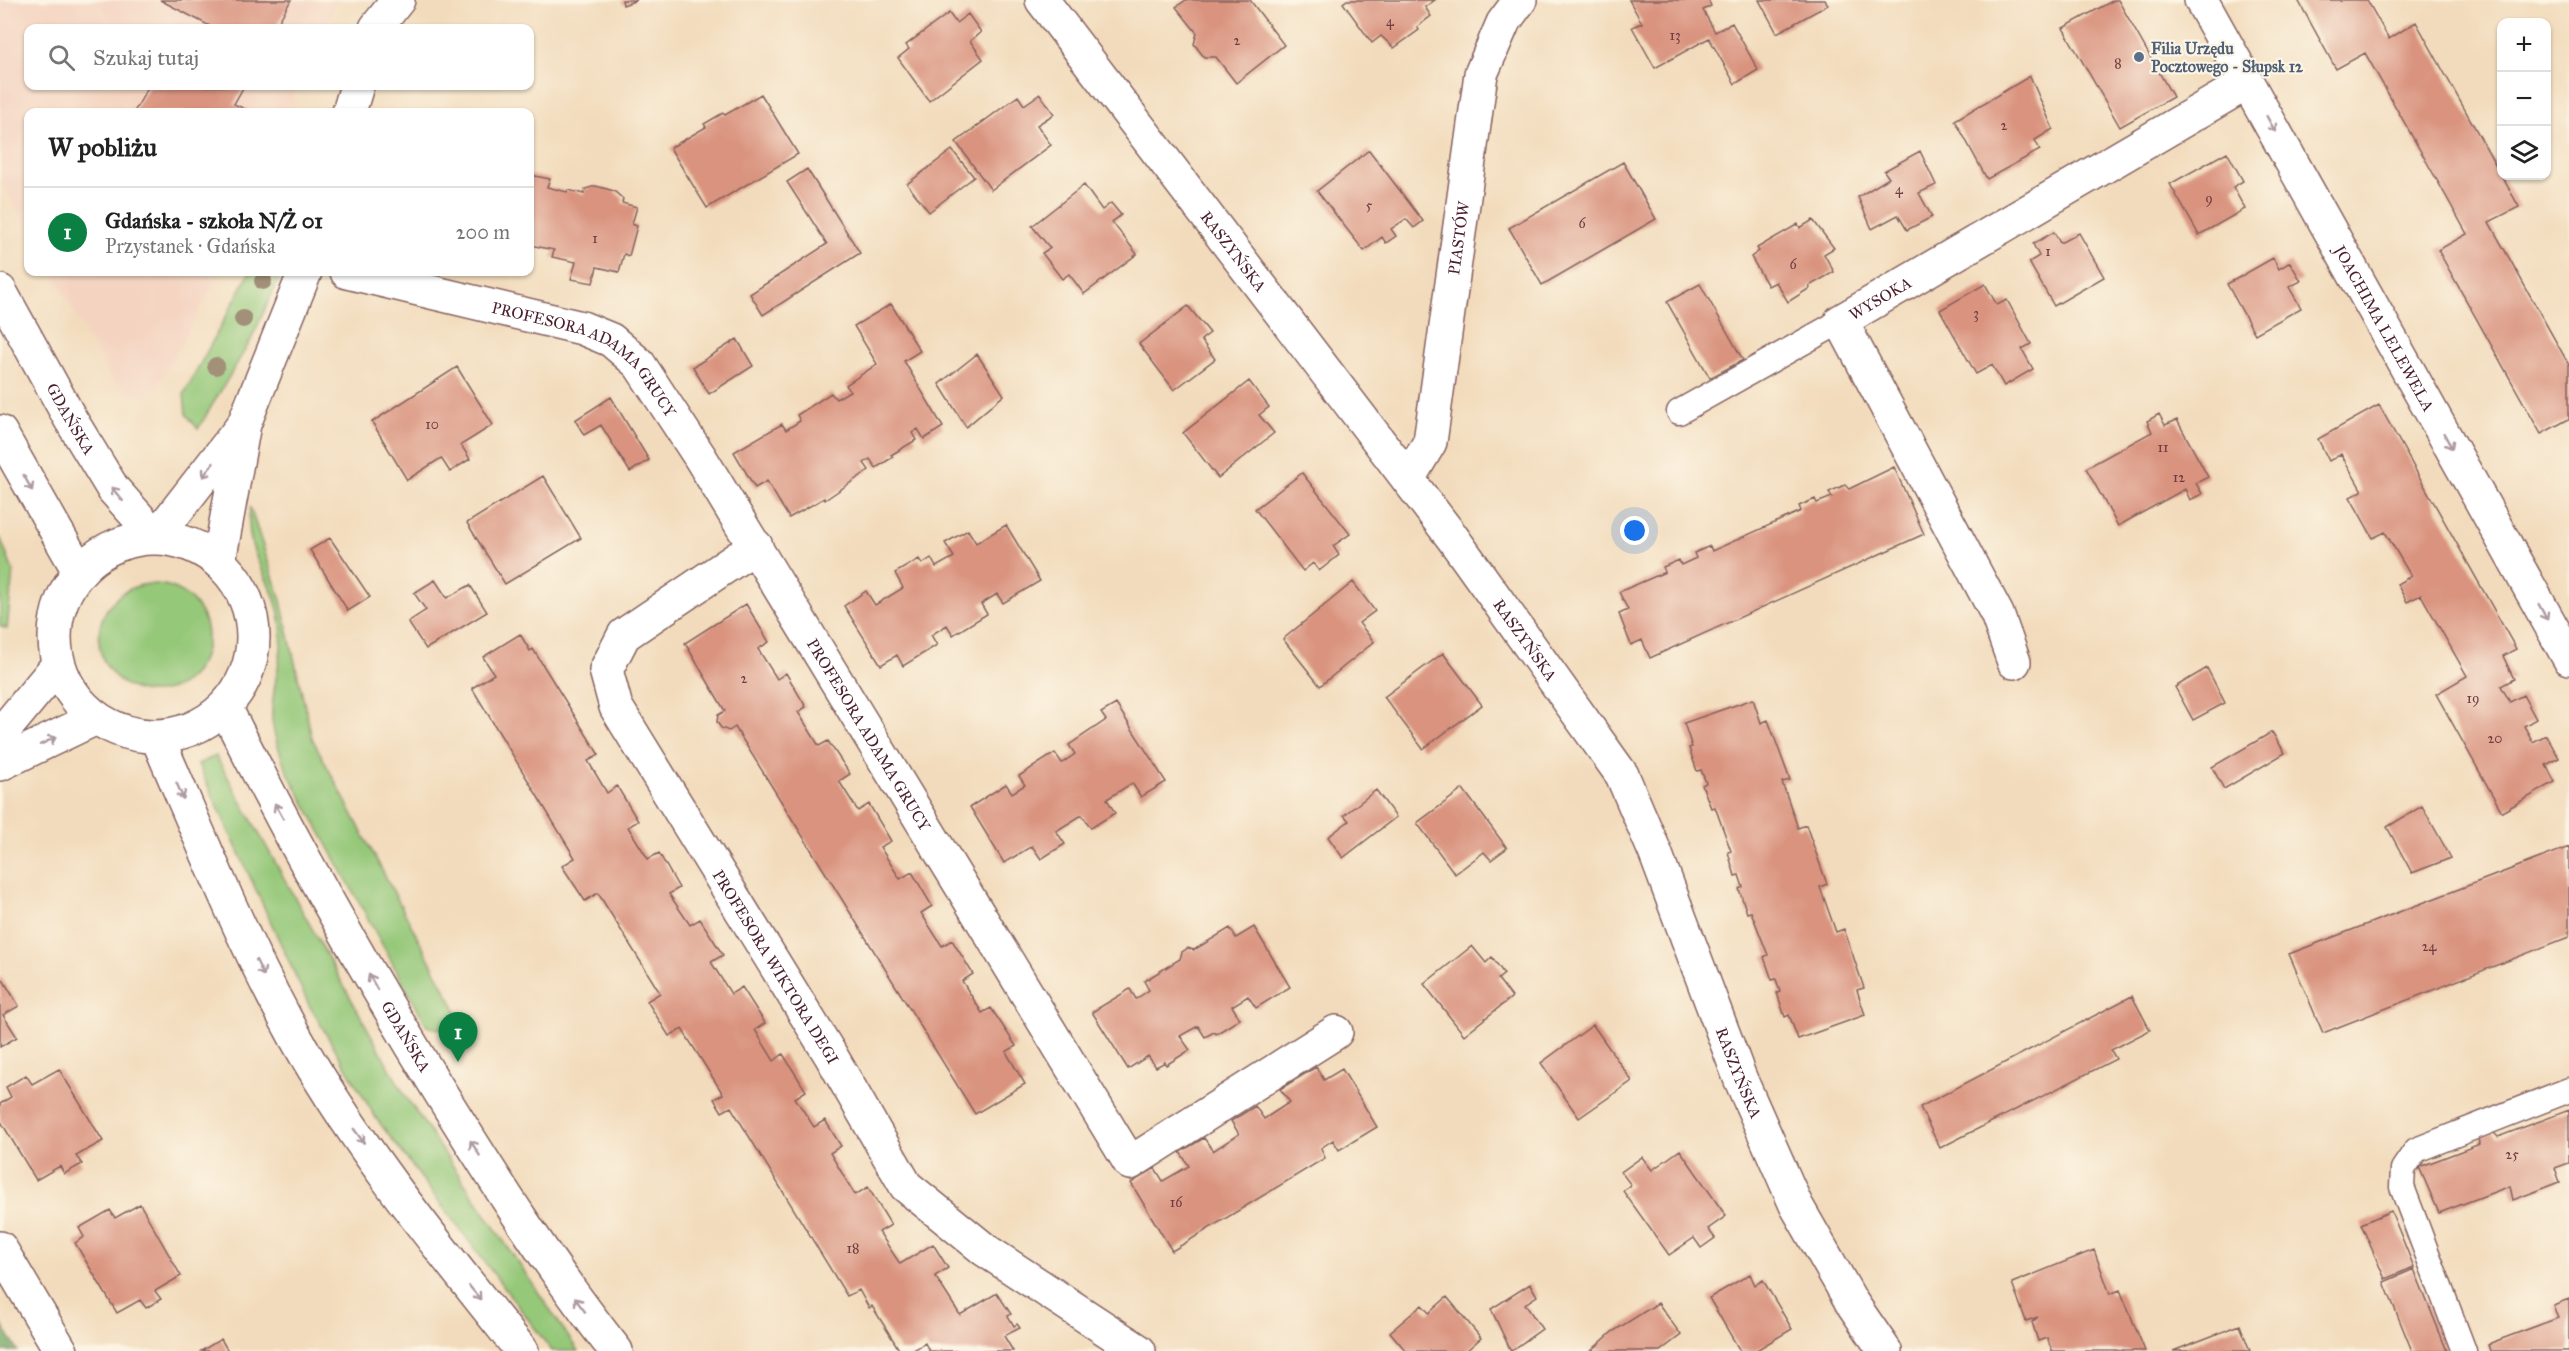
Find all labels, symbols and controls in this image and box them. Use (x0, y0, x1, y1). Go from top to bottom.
house number: 4 (1386, 13, 1395, 30)
map controls (2497, 18, 2551, 180)
button: + (2497, 18, 2551, 72)
search box (24, 24, 534, 90)
house number: 13 (1669, 27, 1681, 44)
house number: 2 (1234, 32, 1241, 49)
place label: Filia Urzędu Pocztowego - Słupsk 12 (2151, 39, 2304, 77)
icon: search (45, 41, 78, 74)
text: Szukaj tutaj (93, 44, 199, 71)
marker: Filia Urzędu Pocztowego - Słupsk 12 (2132, 50, 2146, 64)
house number: 8 (2114, 55, 2122, 72)
button: − (2497, 72, 2551, 126)
one-way arrow (2266, 115, 2277, 133)
house number: 2 (2001, 117, 2008, 134)
button: layers (2497, 126, 2551, 180)
text: W pobliżu (48, 131, 157, 163)
house number: 4 (1895, 181, 1904, 198)
house number: 9 (2205, 190, 2213, 207)
house number: 5 (1366, 197, 1373, 214)
street label: PIASTÓW (1444, 199, 1473, 276)
text: Gdańska - szkoła N/Ż 01 (105, 207, 323, 234)
street label: RASZYŃSKA (1197, 207, 1270, 296)
house number: 6 (1578, 215, 1586, 232)
text: 1 (64, 220, 71, 244)
text: 200 m (456, 220, 510, 244)
house number: 1 (592, 230, 598, 247)
text: Przystanek · Gdańska (105, 234, 275, 258)
street label: JOACHIMA LELEWELA (2328, 240, 2438, 415)
house number: 1 (2045, 243, 2051, 260)
house number: 6 (1789, 256, 1797, 273)
street label: WYSOKA (1846, 273, 1915, 324)
street label: PROFESORA ADAMA GRUCY (490, 298, 680, 421)
house number: 3 (1973, 305, 1979, 322)
street label: GDAŃSKA (42, 380, 99, 458)
house number: 10 (425, 416, 439, 433)
one-way arrow (2443, 432, 2454, 450)
house number: 11 (2157, 439, 2169, 456)
one-way arrow (201, 462, 214, 478)
house number: 12 (2173, 469, 2185, 486)
one-way arrow (23, 475, 35, 492)
one-way arrow (110, 487, 124, 502)
your location (1620, 516, 1649, 545)
street label: RASZYŃSKA (1489, 595, 1561, 685)
one-way arrow (2538, 602, 2549, 620)
street label: PROFESORA ADAMA GRUCY (803, 635, 935, 835)
house number: 2 (741, 670, 748, 687)
house number: 19 (2467, 690, 2479, 707)
house number: 20 (2487, 730, 2503, 747)
one-way arrow (38, 734, 56, 746)
one-way arrow (175, 781, 186, 799)
one-way arrow (273, 802, 284, 820)
street label: PROFESORA WIKTORA DEGI (709, 866, 843, 1068)
house number: 24 (2422, 938, 2438, 955)
one-way arrow (255, 959, 266, 977)
one-way arrow (367, 974, 379, 991)
street label: GDAŃSKA (377, 998, 435, 1076)
pin: 1 (438, 1012, 478, 1062)
street label: RASZYŃSKA (1712, 1025, 1766, 1121)
one-way arrow (353, 1128, 365, 1144)
one-way arrow (468, 1140, 480, 1157)
house number: 25 (2505, 1146, 2519, 1163)
house number: 16 (1170, 1194, 1183, 1211)
house number: 18 (847, 1240, 859, 1257)
one-way arrow (469, 1284, 482, 1300)
one-way arrow (573, 1297, 586, 1313)

